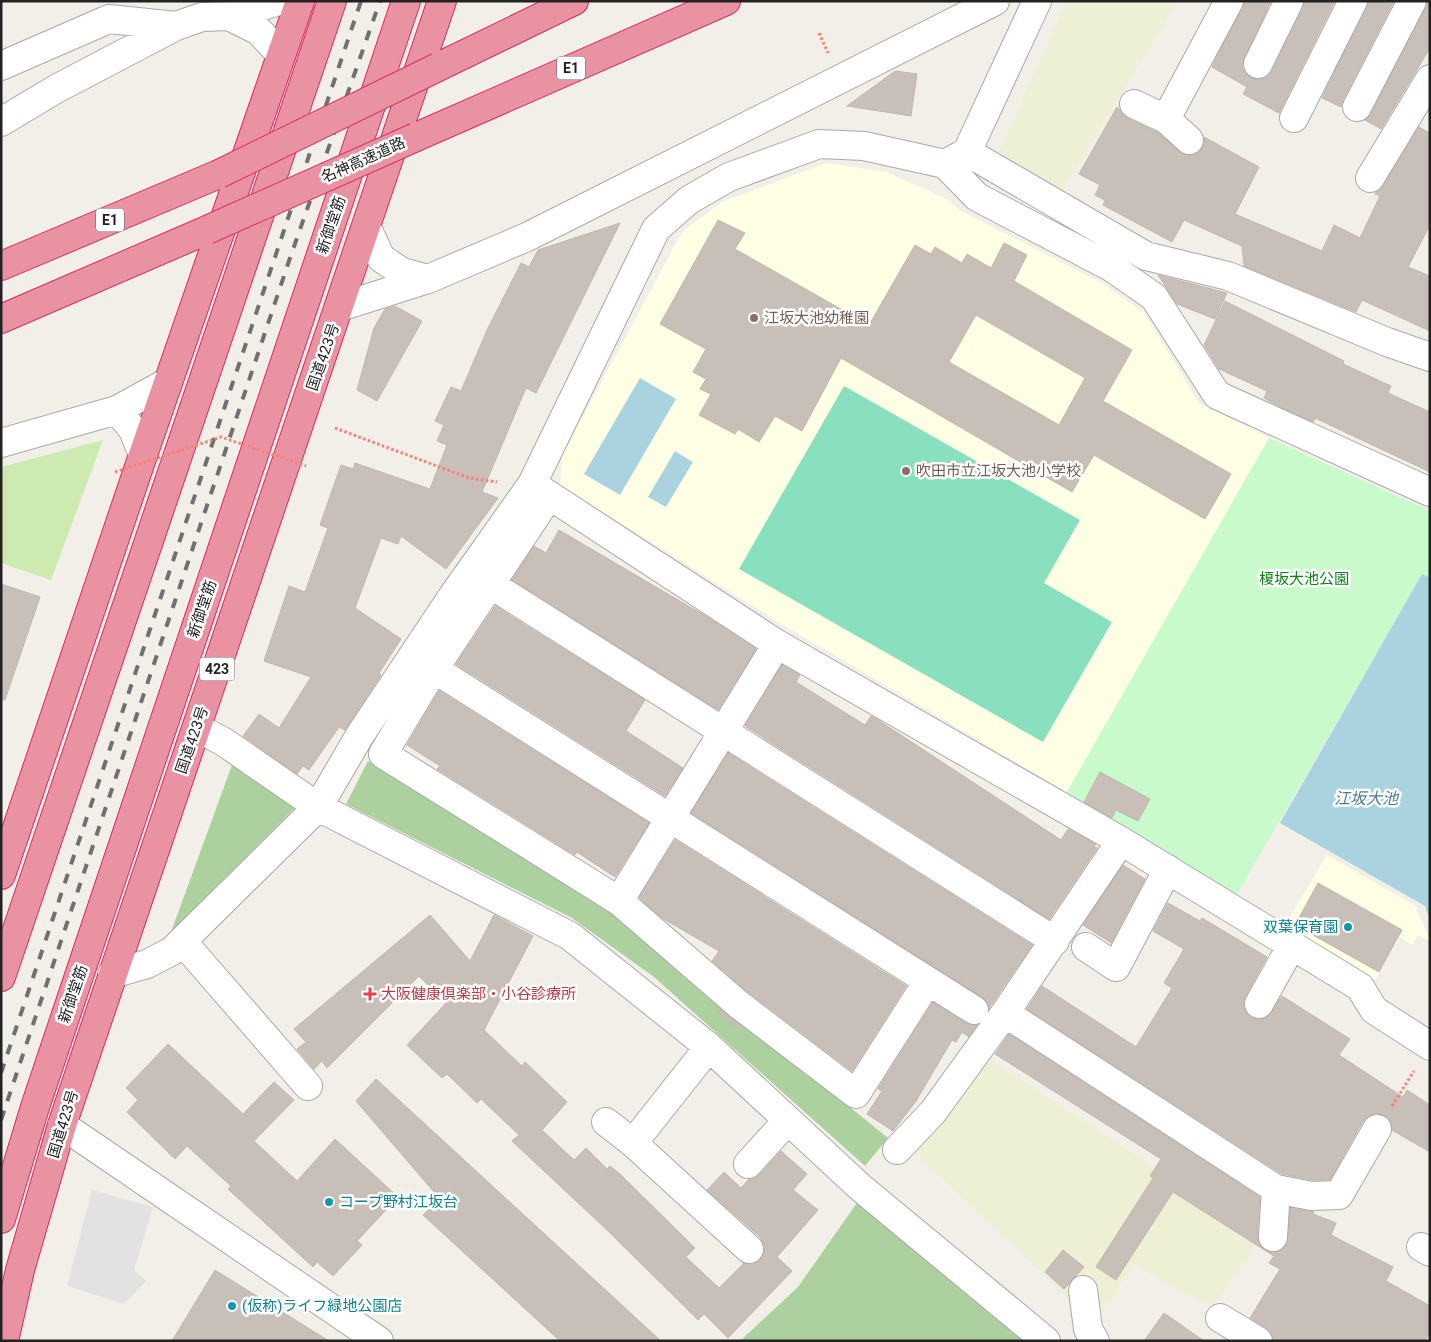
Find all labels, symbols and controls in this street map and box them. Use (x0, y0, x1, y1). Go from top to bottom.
road number: E1 (557, 56, 585, 80)
street label: 名神高速道路 (318, 133, 408, 187)
street label: 新御堂筋 (313, 194, 349, 256)
road number: E1 (96, 208, 124, 232)
place label: 江坂大池幼稚園 (764, 309, 869, 327)
marker: 江坂大池幼稚園 (748, 312, 760, 324)
street label: 国道423号 (303, 321, 343, 393)
place label: 吹田市立江坂大池小学校 (916, 462, 1081, 480)
marker: 吹田市立江坂大池小学校 (900, 465, 912, 477)
park label: 榎坂大池公園 (1259, 570, 1349, 588)
street label: 新御堂筋 (184, 578, 220, 640)
road number: 423 (200, 658, 234, 681)
street label: 国道423号 (172, 704, 212, 776)
water label: 江坂大池 (1334, 789, 1400, 808)
place label: 双葉保育園 (1263, 918, 1338, 936)
marker: 双葉保育園 (1342, 921, 1354, 933)
street label: 新御堂筋 (55, 963, 91, 1025)
place label: 大阪健康倶楽部・小谷診療所 (381, 985, 576, 1003)
marker: 大阪健康倶楽部・小谷診療所 (363, 987, 377, 1001)
street label: 国道423号 (44, 1088, 82, 1160)
place label: コープ野村江坂台 (339, 1193, 458, 1211)
marker: コープ野村江坂台 (323, 1196, 335, 1208)
place label: (仮称)ライフ緑地公園店 (242, 1297, 402, 1315)
marker: (仮称)ライフ緑地公園店 (226, 1300, 238, 1312)

